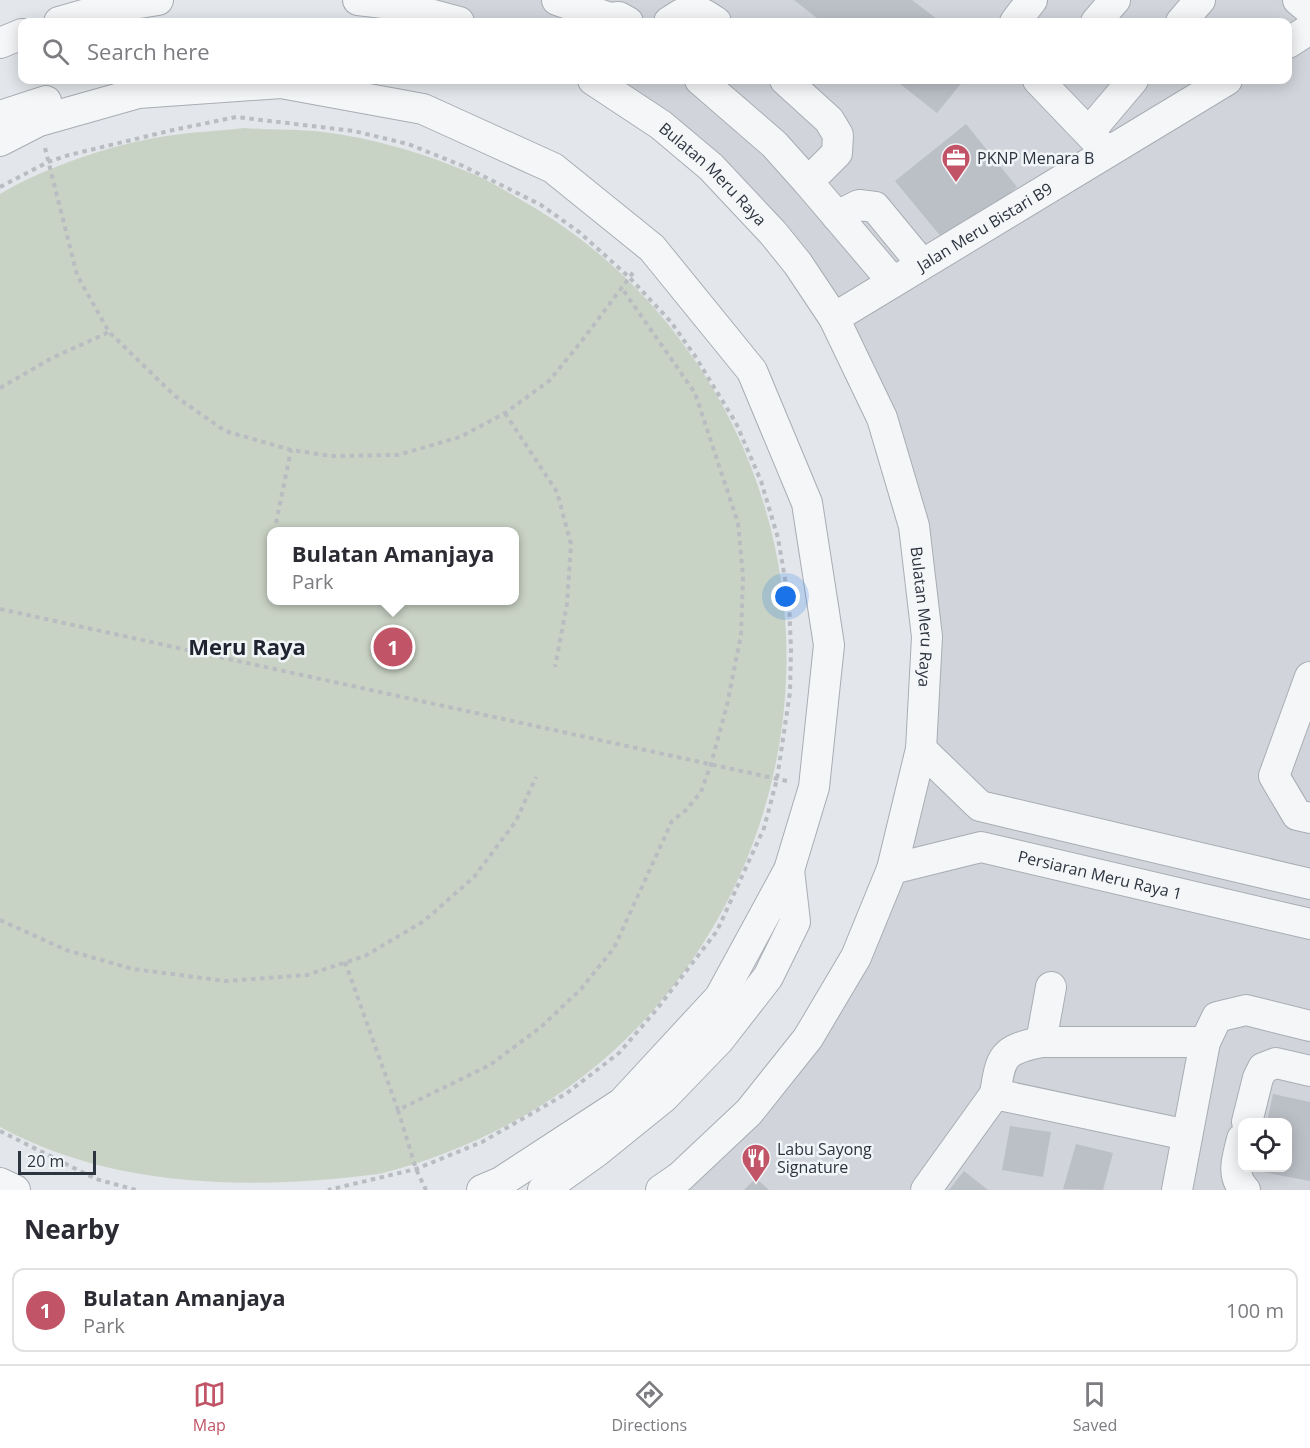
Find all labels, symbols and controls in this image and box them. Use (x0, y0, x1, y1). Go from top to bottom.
search box (18, 18, 1292, 84)
icon: search (39, 35, 72, 68)
text: Search here (87, 36, 210, 66)
street label: Bulatan Meru Raya (655, 117, 772, 230)
office icon: PKNP Menara B (940, 142, 972, 184)
place label: PKNP Menara B (977, 147, 1094, 169)
street label: Jalan Meru Bistari B9 (911, 177, 1056, 277)
popup (267, 527, 519, 605)
text: Bulatan Amanjaya (292, 538, 494, 568)
street label: Bulatan Meru Raya (905, 545, 938, 688)
text: Park (292, 568, 334, 595)
your location (771, 582, 800, 611)
pin: 1 (374, 624, 412, 670)
district label: Meru Raya (188, 631, 306, 661)
street label: Persiaran Meru Raya 1 (1016, 845, 1184, 905)
map controls (1238, 1118, 1292, 1172)
button: locate (1238, 1118, 1292, 1172)
place label: Labu Sayong Signature (777, 1138, 872, 1178)
restaurant icon: Labu Sayong Signature (740, 1142, 772, 1184)
scale bar (18, 1148, 96, 1176)
text: 20 m (27, 1150, 64, 1172)
text: Nearby (24, 1211, 119, 1247)
text: Bulatan Amanjaya (83, 1282, 286, 1312)
text: 1 (40, 1297, 51, 1324)
text: 100 m (1226, 1297, 1284, 1324)
text: Park (83, 1312, 125, 1339)
tab: Map (193, 1378, 226, 1436)
tab: Directions (611, 1378, 687, 1436)
tab: Saved (1073, 1378, 1117, 1436)

